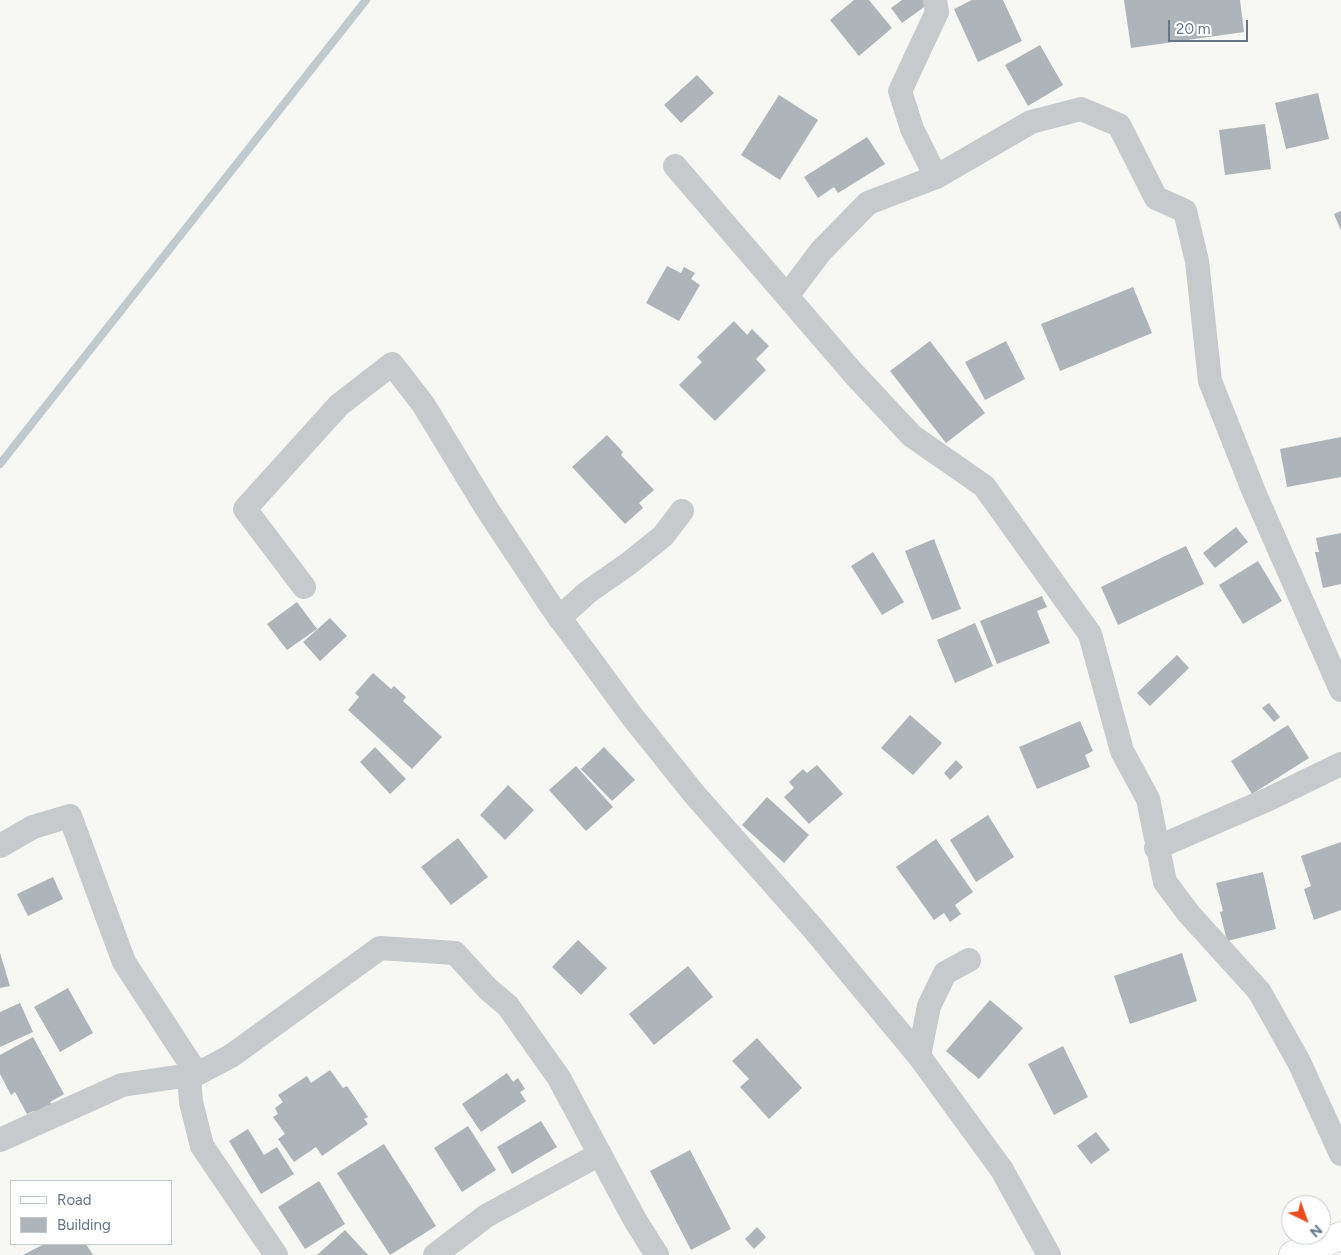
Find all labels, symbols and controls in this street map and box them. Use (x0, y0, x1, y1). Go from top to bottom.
scale bar (1171, 10, 1251, 42)
text: 20 m (1176, 20, 1210, 38)
legend (10, 1180, 172, 1245)
text: Road (57, 1191, 92, 1209)
north arrow (1281, 1195, 1331, 1245)
text: Building (57, 1216, 111, 1234)
text: N (1306, 1221, 1325, 1241)

